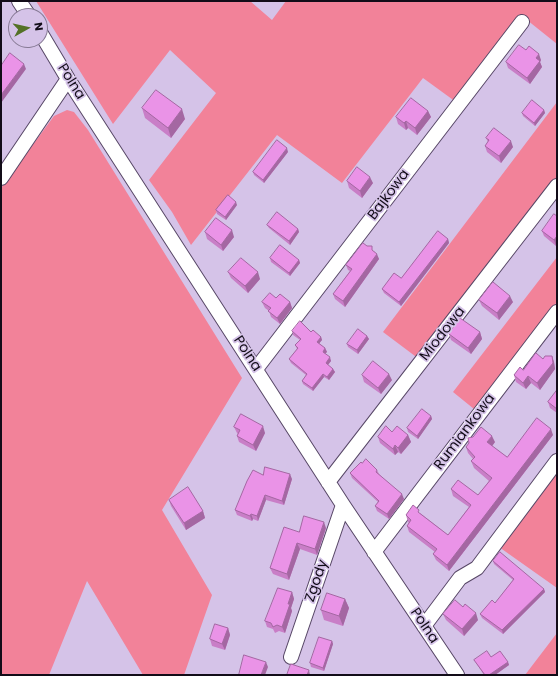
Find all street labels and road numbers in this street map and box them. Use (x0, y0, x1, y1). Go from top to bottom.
street label: Polna (54, 61, 88, 103)
street label: Bajkowa (365, 167, 413, 223)
street label: Miodowa (417, 304, 469, 364)
street label: Polna (229, 333, 265, 375)
street label: Rumiankowa (431, 391, 499, 473)
street label: Zgody (302, 558, 332, 604)
street label: Polna (406, 605, 442, 647)

